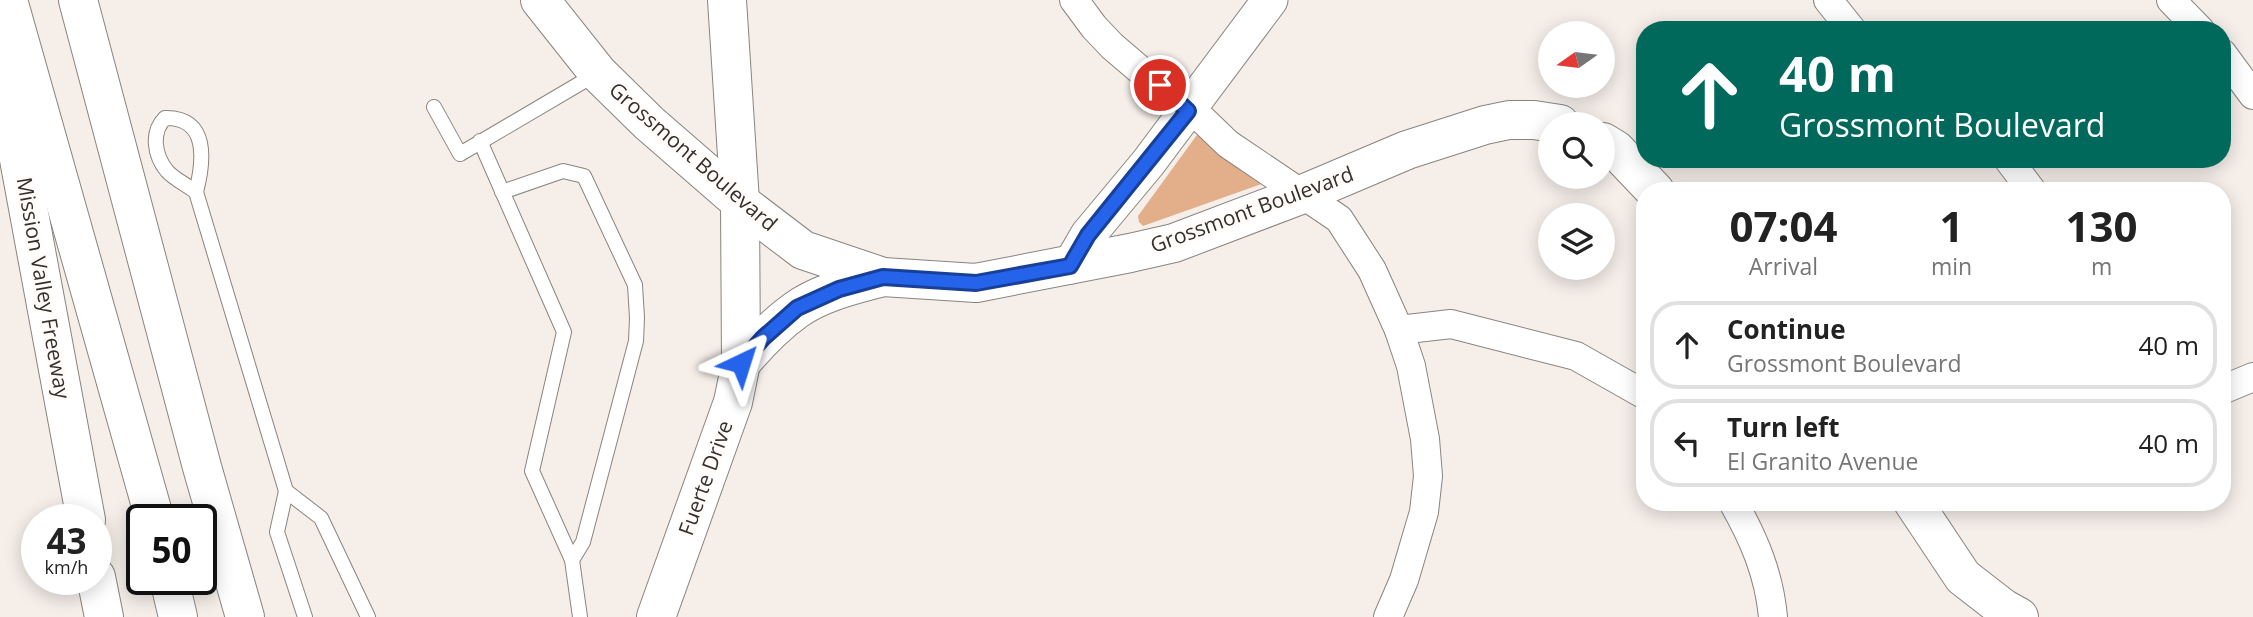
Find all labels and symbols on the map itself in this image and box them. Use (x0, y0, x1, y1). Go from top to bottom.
north arrow (1538, 21, 1615, 98)
pin (1130, 55, 1190, 115)
street label: Grossmont Boulevard (604, 75, 784, 237)
street label: Grossmont Boulevard (1146, 159, 1357, 259)
street label: Mission Valley Freeway (11, 175, 77, 401)
position arrow (704, 326, 778, 400)
street label: Fuerte Drive (671, 416, 739, 539)
speed limit sign: 50 (126, 504, 217, 595)

